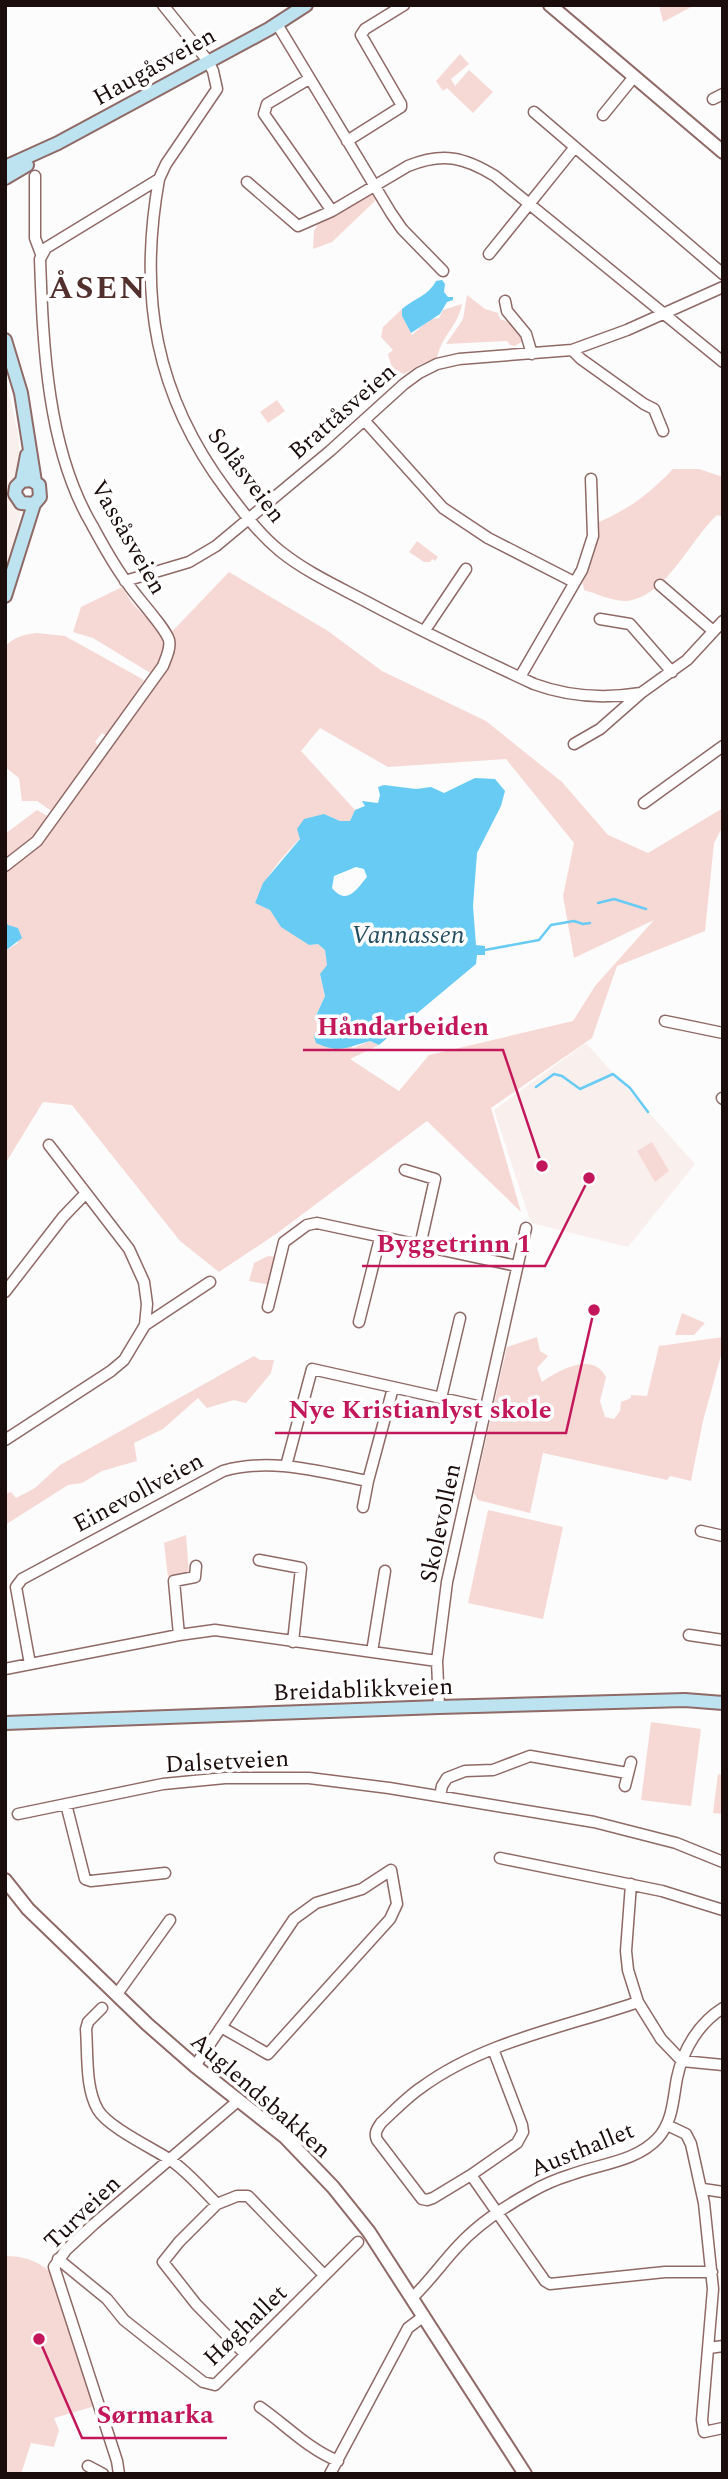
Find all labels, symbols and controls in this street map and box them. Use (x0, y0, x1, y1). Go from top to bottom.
street label: Haugåsveien (86, 18, 223, 116)
district label: ÅSEN (49, 264, 147, 313)
street label: Brattåsveien (281, 355, 405, 469)
street label: Solåsveien (198, 420, 294, 531)
street label: Vassåsveien (81, 473, 176, 602)
water label: Vannassen (351, 915, 465, 955)
callout: Håndarbeiden (303, 1003, 503, 1050)
text: Håndarbeiden (317, 1007, 489, 1047)
callout: Byggetrinn 1 (362, 1219, 545, 1266)
text: Byggetrinn 1 (377, 1224, 531, 1264)
callout: Nye Kristianlyst skole (275, 1386, 566, 1433)
text: Nye Kristianlyst skole (288, 1390, 552, 1430)
street label: Einevollveien (67, 1443, 210, 1542)
street label: Skolevollen (411, 1460, 471, 1586)
street label: Breidablikkveien (272, 1669, 454, 1711)
street label: Dalsetveien (164, 1741, 290, 1783)
street label: Auglendsbakken (182, 2024, 339, 2167)
street label: Austhallet (525, 2113, 640, 2187)
street label: Turveien (36, 2167, 129, 2259)
street label: Høghallet (195, 2276, 296, 2375)
callout: Sørmarka (82, 2391, 227, 2438)
text: Sørmarka (96, 2395, 214, 2435)

